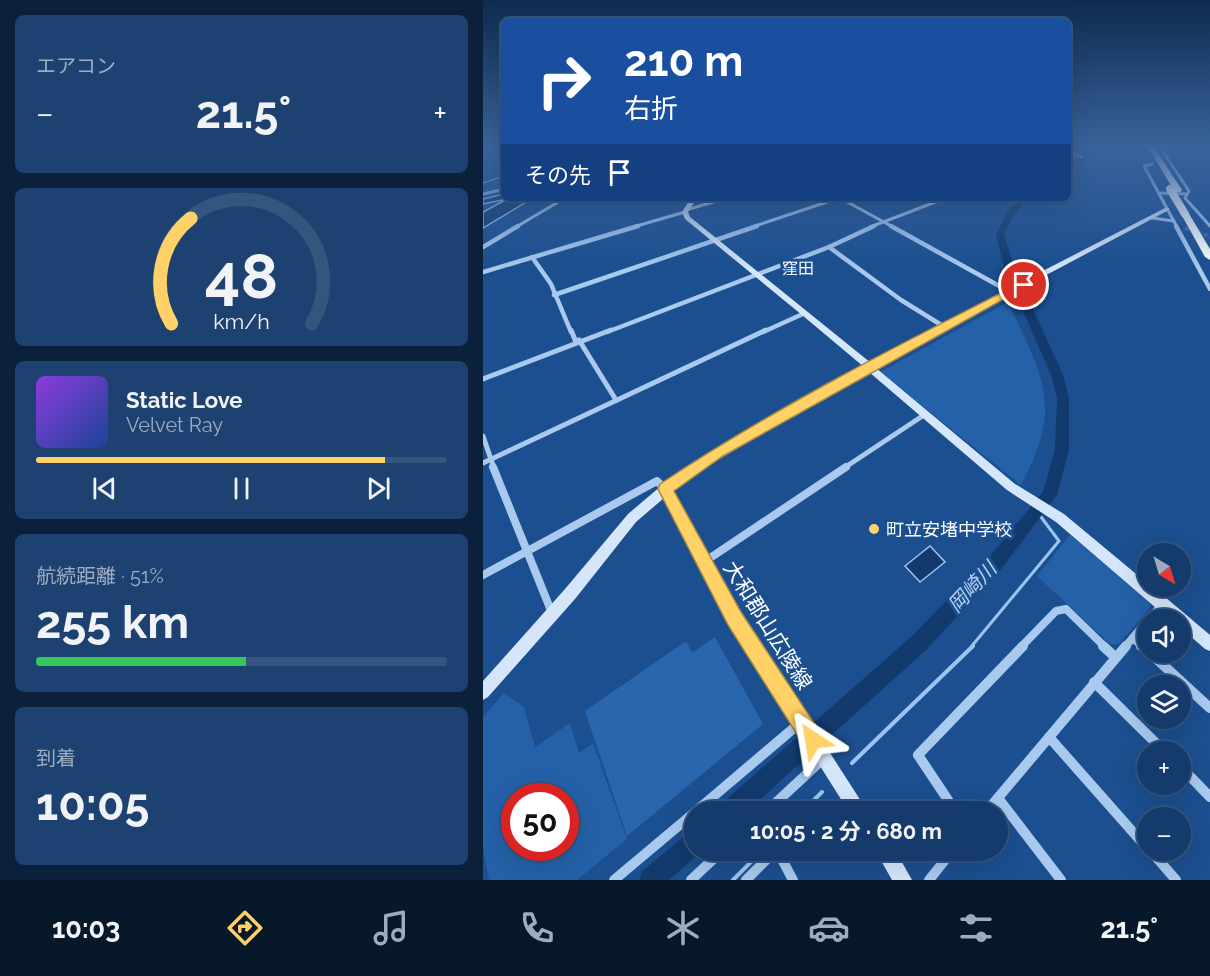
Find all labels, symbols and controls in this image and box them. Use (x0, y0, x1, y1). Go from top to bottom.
text: 210 m (624, 37, 743, 86)
icon: right (525, 42, 603, 120)
text: エアコン (36, 54, 116, 78)
text: 21.5° (196, 86, 291, 139)
text: 右折 (624, 93, 678, 124)
text: − (36, 94, 54, 133)
text: + (433, 94, 447, 133)
icon: arrive (603, 156, 636, 189)
text: その先 (525, 162, 591, 188)
text: 48 (205, 239, 278, 313)
district label: 窪田 (782, 259, 814, 278)
pin (998, 259, 1049, 310)
icon: arrive (1007, 268, 1040, 301)
text: km/h (213, 309, 270, 334)
text: Static Love (126, 387, 243, 413)
text: Velvet Ray (126, 413, 223, 437)
icon: previous (88, 472, 121, 505)
icon: pause (225, 472, 258, 505)
icon: next (362, 472, 395, 505)
place label: 町立安堵中学校 (886, 519, 1012, 540)
marker: 町立安堵中学校 (867, 522, 881, 536)
north arrow (1137, 543, 1191, 597)
map controls (1137, 543, 1191, 861)
water label: 岡崎川 (943, 555, 1003, 617)
street label: 大和郡山広陵線 (718, 556, 818, 694)
text: 航続距離 · 51% (36, 564, 164, 588)
text: 255 km (36, 596, 189, 649)
button: sound (1137, 609, 1191, 663)
button: layers (1137, 675, 1191, 729)
position arrow (781, 708, 845, 772)
button: + (1137, 741, 1191, 795)
text: 到着 (36, 746, 76, 770)
text: 10:05 (36, 778, 150, 831)
speed limit sign: 50 (501, 783, 579, 861)
button: − (1137, 807, 1191, 861)
text: 10:05 · 2 分 · 680 m (750, 818, 942, 844)
icon: directions (224, 907, 266, 949)
icon: music (370, 907, 412, 949)
icon: phone (516, 907, 558, 949)
icon: climate (662, 907, 704, 949)
icon: car (808, 907, 850, 949)
icon: filters (955, 907, 997, 949)
text: 10:03 (52, 913, 120, 944)
text: 21.5° (1101, 913, 1158, 944)

